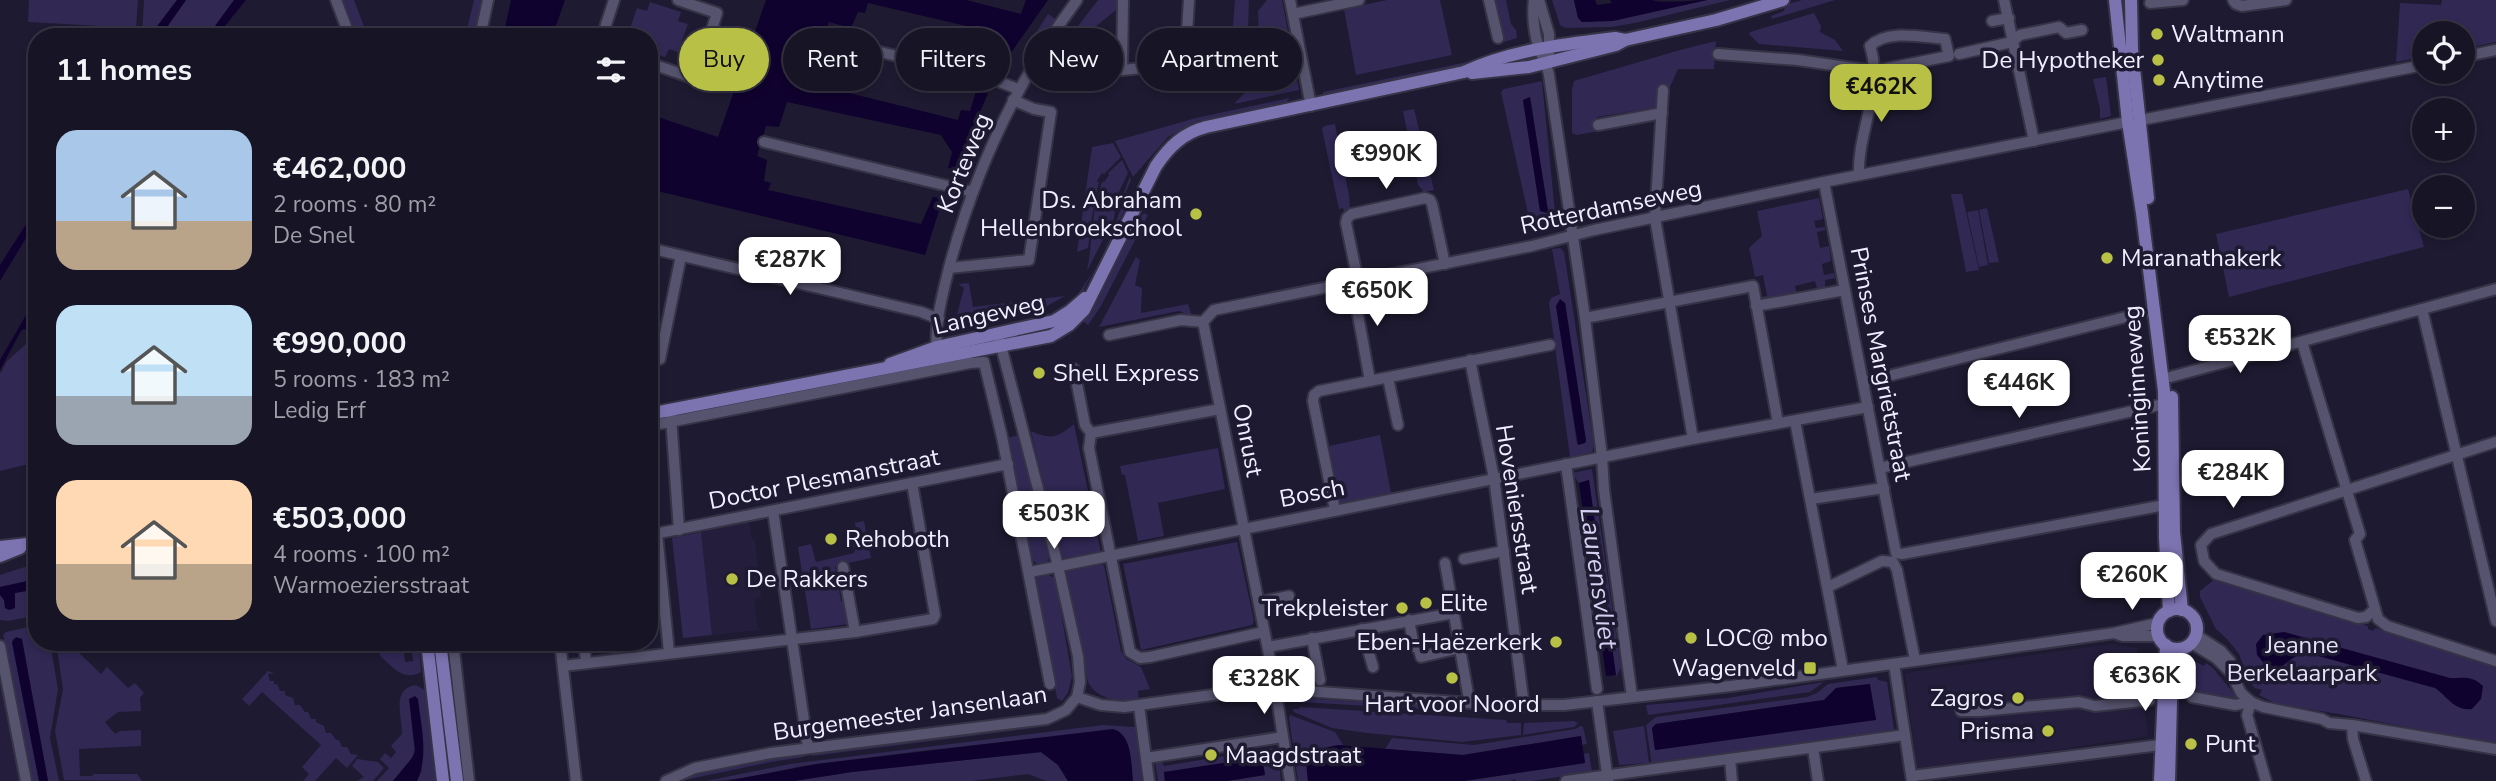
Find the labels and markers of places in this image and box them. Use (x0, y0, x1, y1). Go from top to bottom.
place label: Waltmann (2171, 18, 2285, 50)
marker: Waltmann (2149, 26, 2165, 42)
place label: De Hypotheker (1982, 44, 2144, 76)
marker: De Hypotheker (2150, 52, 2166, 68)
pin: €462K (1832, 64, 1930, 124)
place label: Anytime (2173, 64, 2264, 96)
marker: Anytime (2151, 72, 2167, 88)
pin: €990K (1337, 132, 1435, 191)
place label: Ds. Abraham Hellenbroekschool (980, 184, 1182, 244)
marker: Ds. Abraham Hellenbroekschool (1188, 206, 1204, 222)
pin: €287K (741, 238, 839, 297)
place label: Maranathakerk (2121, 242, 2283, 274)
marker: Maranathakerk (2099, 250, 2115, 266)
pin: €650K (1328, 268, 1426, 328)
pin: €532K (2191, 316, 2289, 375)
place label: Shell Express (1053, 357, 1199, 389)
pin: €446K (1970, 360, 2068, 420)
marker: Shell Express (1031, 365, 1047, 381)
pin: €284K (2184, 450, 2282, 510)
pin: €503K (1005, 491, 1103, 551)
place label: Rehoboth (845, 523, 950, 555)
marker: Rehoboth (823, 531, 839, 547)
pin: €260K (2083, 552, 2181, 612)
place label: De Rakkers (746, 563, 868, 595)
marker: De Rakkers (724, 571, 740, 587)
place label: Elite (1440, 587, 1488, 619)
place label: Trekpleister (1262, 592, 1388, 624)
marker: Elite (1418, 595, 1434, 611)
marker: Trekpleister (1394, 600, 1410, 616)
place label: LOC@ mbo (1705, 622, 1828, 654)
place label: Eben-Haëzerkerk (1356, 626, 1543, 658)
marker: LOC@ mbo (1683, 630, 1699, 646)
marker: Eben-Haëzerkerk (1548, 634, 1564, 650)
place label: Wagenveld (1672, 652, 1796, 684)
pin: €636K (2096, 654, 2194, 713)
pin: €328K (1215, 656, 1313, 716)
marker: Wagenveld (1802, 660, 1818, 676)
marker: Hart voor Noord (1444, 670, 1460, 686)
place label: Zagros (1930, 682, 2004, 714)
place label: Hart voor Noord (1364, 688, 1540, 720)
marker: Zagros (2010, 690, 2026, 706)
place label: Prisma (1960, 715, 2034, 747)
marker: Prisma (2040, 723, 2056, 739)
place label: Punt (2205, 728, 2256, 760)
marker: Punt (2183, 736, 2199, 752)
place label: Maagdstraat (1225, 739, 1362, 771)
marker: Maagdstraat (1203, 747, 1219, 763)

